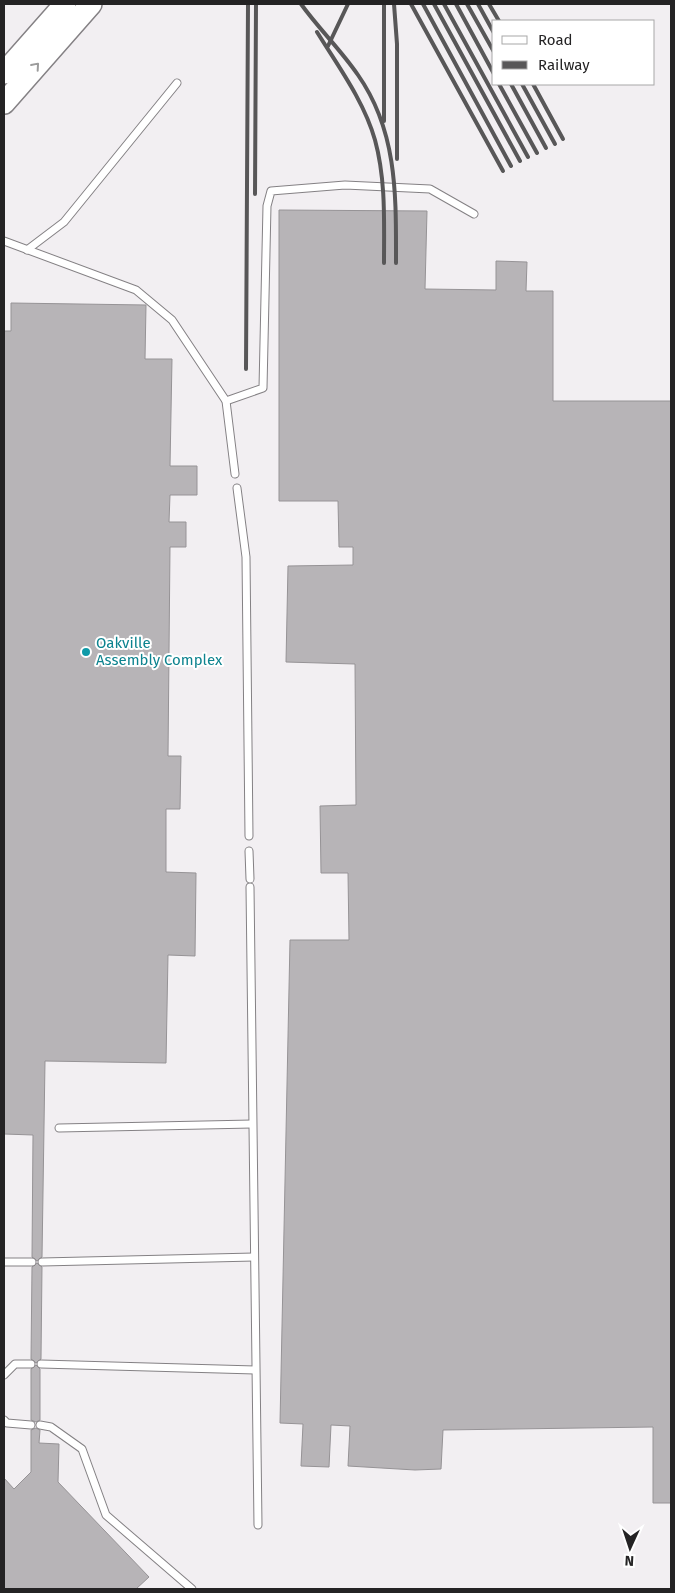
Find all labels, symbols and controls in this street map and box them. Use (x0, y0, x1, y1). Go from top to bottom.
legend (492, 20, 655, 85)
text: Road (538, 31, 573, 49)
text: Railway (538, 56, 590, 74)
one-way arrow (30, 63, 39, 72)
place label: Oakville Assembly Complex (96, 634, 223, 669)
marker: Oakville Assembly Complex (80, 646, 92, 658)
north arrow (605, 1523, 655, 1573)
text: N (624, 1552, 634, 1569)

